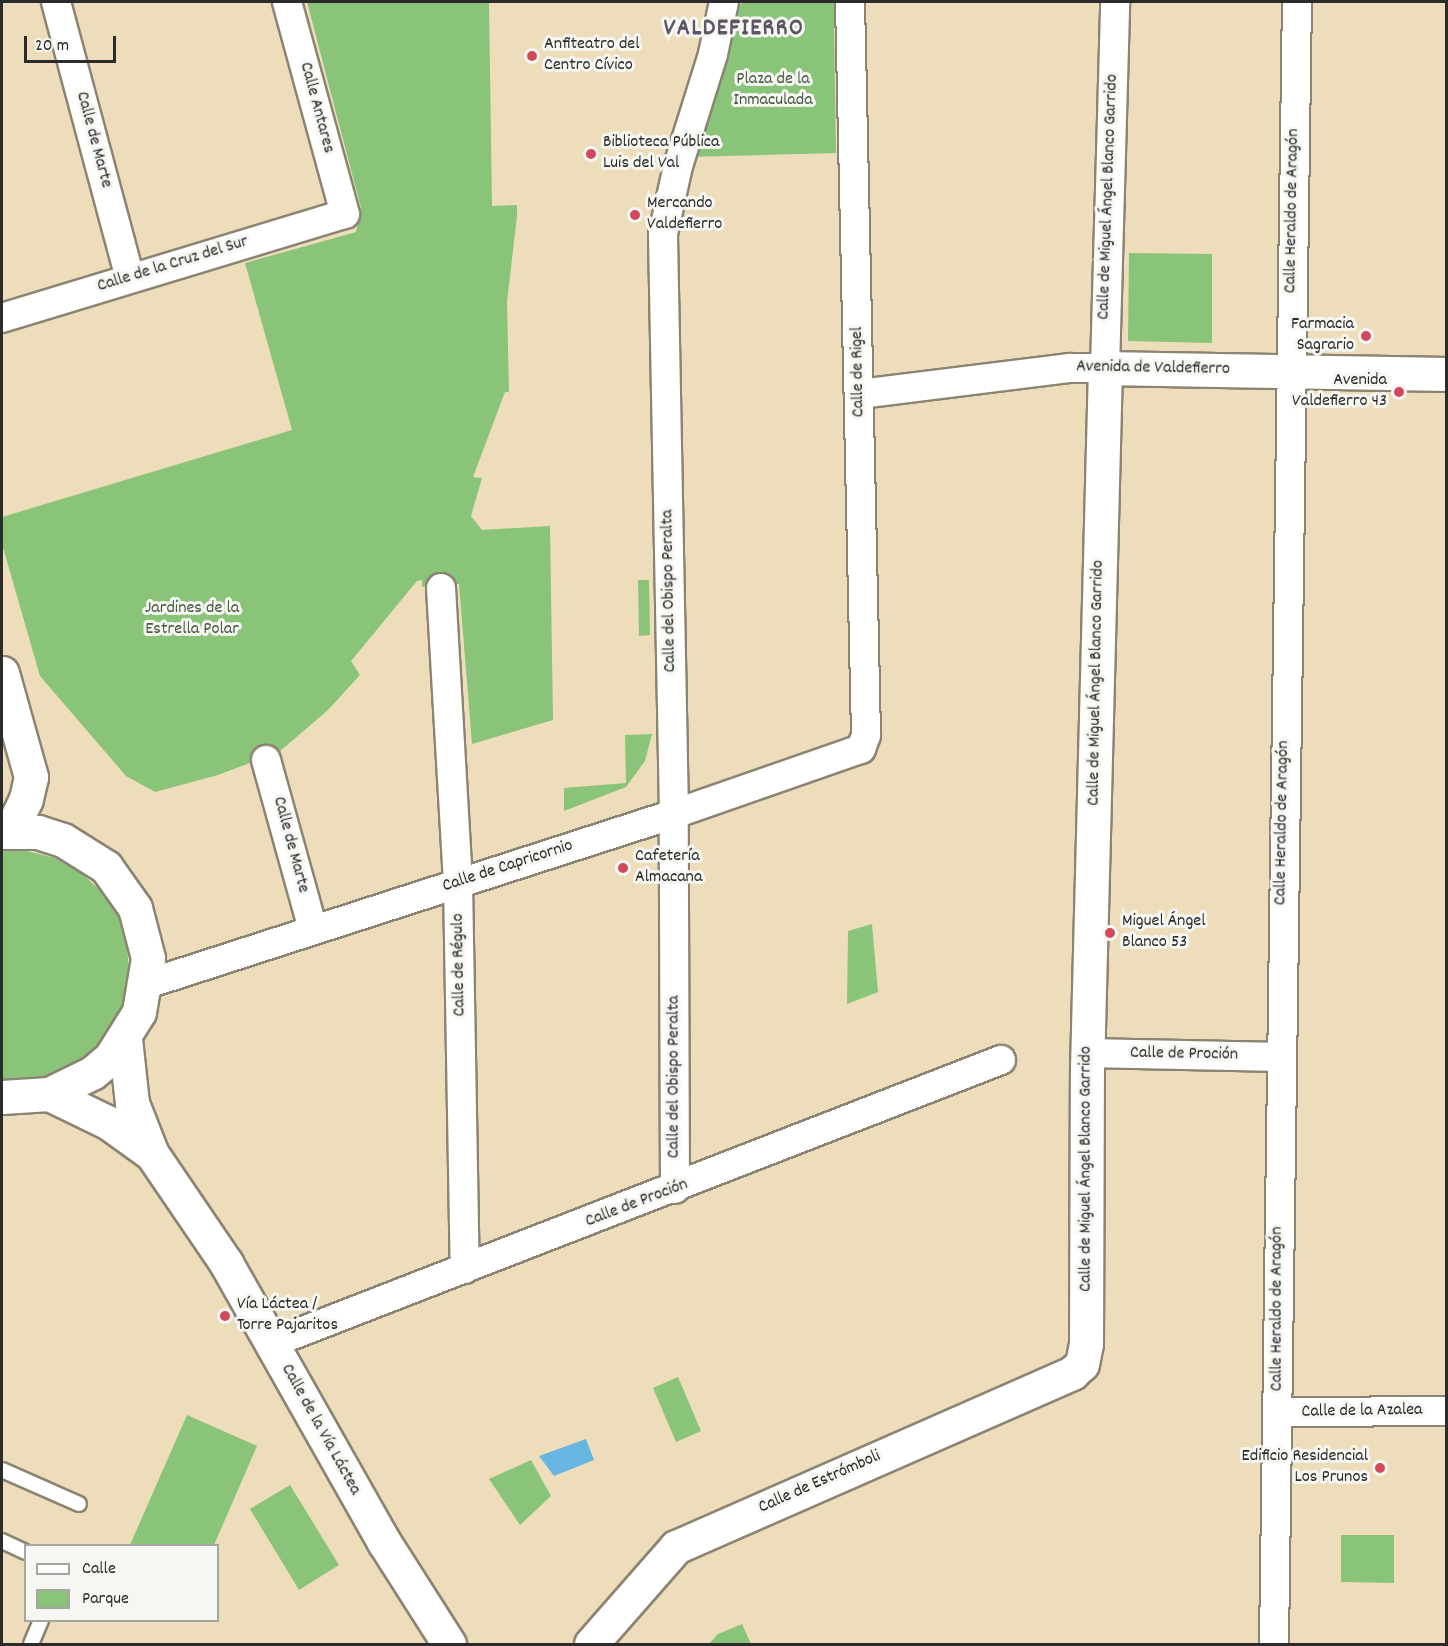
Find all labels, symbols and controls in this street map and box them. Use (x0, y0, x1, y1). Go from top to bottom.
district label: VALDEFIERRO (664, 16, 804, 44)
scale bar (27, 24, 118, 62)
text: 20 m (35, 34, 69, 59)
place label: Anfiteatro del Centro Cívico (544, 35, 640, 78)
marker: Anfiteatro del Centro Cívico (525, 49, 539, 63)
street label: Calle Antares (293, 60, 339, 156)
park label: Plaza de la Inmaculada (733, 70, 813, 112)
street label: Calle de Miguel Ángel Blanco Garrido (1094, 74, 1124, 320)
street label: Calle de Marte (70, 90, 116, 190)
street label: Calle Heraldo de Aragón (1281, 128, 1305, 294)
place label: Biblioteca Pública Luis del Val (603, 133, 720, 176)
marker: Biblioteca Pública Luis del Val (584, 147, 598, 161)
place label: Mercando Valdefierro (647, 194, 722, 236)
marker: Mercando Valdefierro (628, 208, 642, 222)
street label: Calle de la Cruz del Sur (95, 232, 251, 298)
place label: Farmacia Sagrario (1291, 315, 1354, 358)
street label: Calle de Rigel (847, 327, 871, 417)
marker: Farmacia Sagrario (1359, 329, 1373, 343)
street label: Avenida de Valdefierro (1076, 357, 1230, 381)
place label: Avenida Valdefierro 43 (1292, 371, 1387, 413)
marker: Avenida Valdefierro 43 (1392, 385, 1406, 399)
street label: Calle del Obispo Peralta (658, 509, 682, 673)
street label: Calle de Miguel Ángel Blanco Garrido (1084, 560, 1110, 806)
park label: Jardines de la Estrella Polar (145, 599, 239, 642)
street label: Calle Heraldo de Aragón (1271, 740, 1295, 906)
street label: Calle de Marte (267, 795, 313, 895)
street label: Calle de Capricornio (440, 836, 576, 898)
place label: Cafetería Almacana (635, 847, 702, 890)
marker: Cafetería Almacana (616, 861, 630, 875)
place label: Miguel Ángel Blanco 53 (1122, 912, 1206, 954)
street label: Calle de Régulo (448, 913, 472, 1017)
marker: Miguel Ángel Blanco 53 (1103, 926, 1117, 940)
street label: Calle del Obispo Peralta (664, 996, 686, 1158)
street label: Calle de Proción (1130, 1043, 1238, 1067)
street label: Calle de Miguel Ángel Blanco Garrido (1076, 1046, 1098, 1292)
street label: Calle de Proción (583, 1175, 691, 1233)
street label: Calle Heraldo de Aragón (1267, 1227, 1289, 1391)
place label: Vía Láctea / Torre Pajaritos (237, 1295, 338, 1338)
marker: Vía Láctea / Torre Pajaritos (218, 1309, 232, 1323)
street label: Calle de la Vía Láctea (275, 1361, 365, 1499)
street label: Calle de la Azalea (1301, 1400, 1423, 1424)
street label: Calle de Estrómboli (756, 1446, 884, 1520)
place label: Edificio Residencial Los Prunos (1242, 1447, 1368, 1490)
marker: Edificio Residencial Los Prunos (1373, 1461, 1387, 1475)
legend (24, 1544, 219, 1622)
text: Calle (82, 1557, 116, 1582)
text: Parque (82, 1587, 129, 1612)

